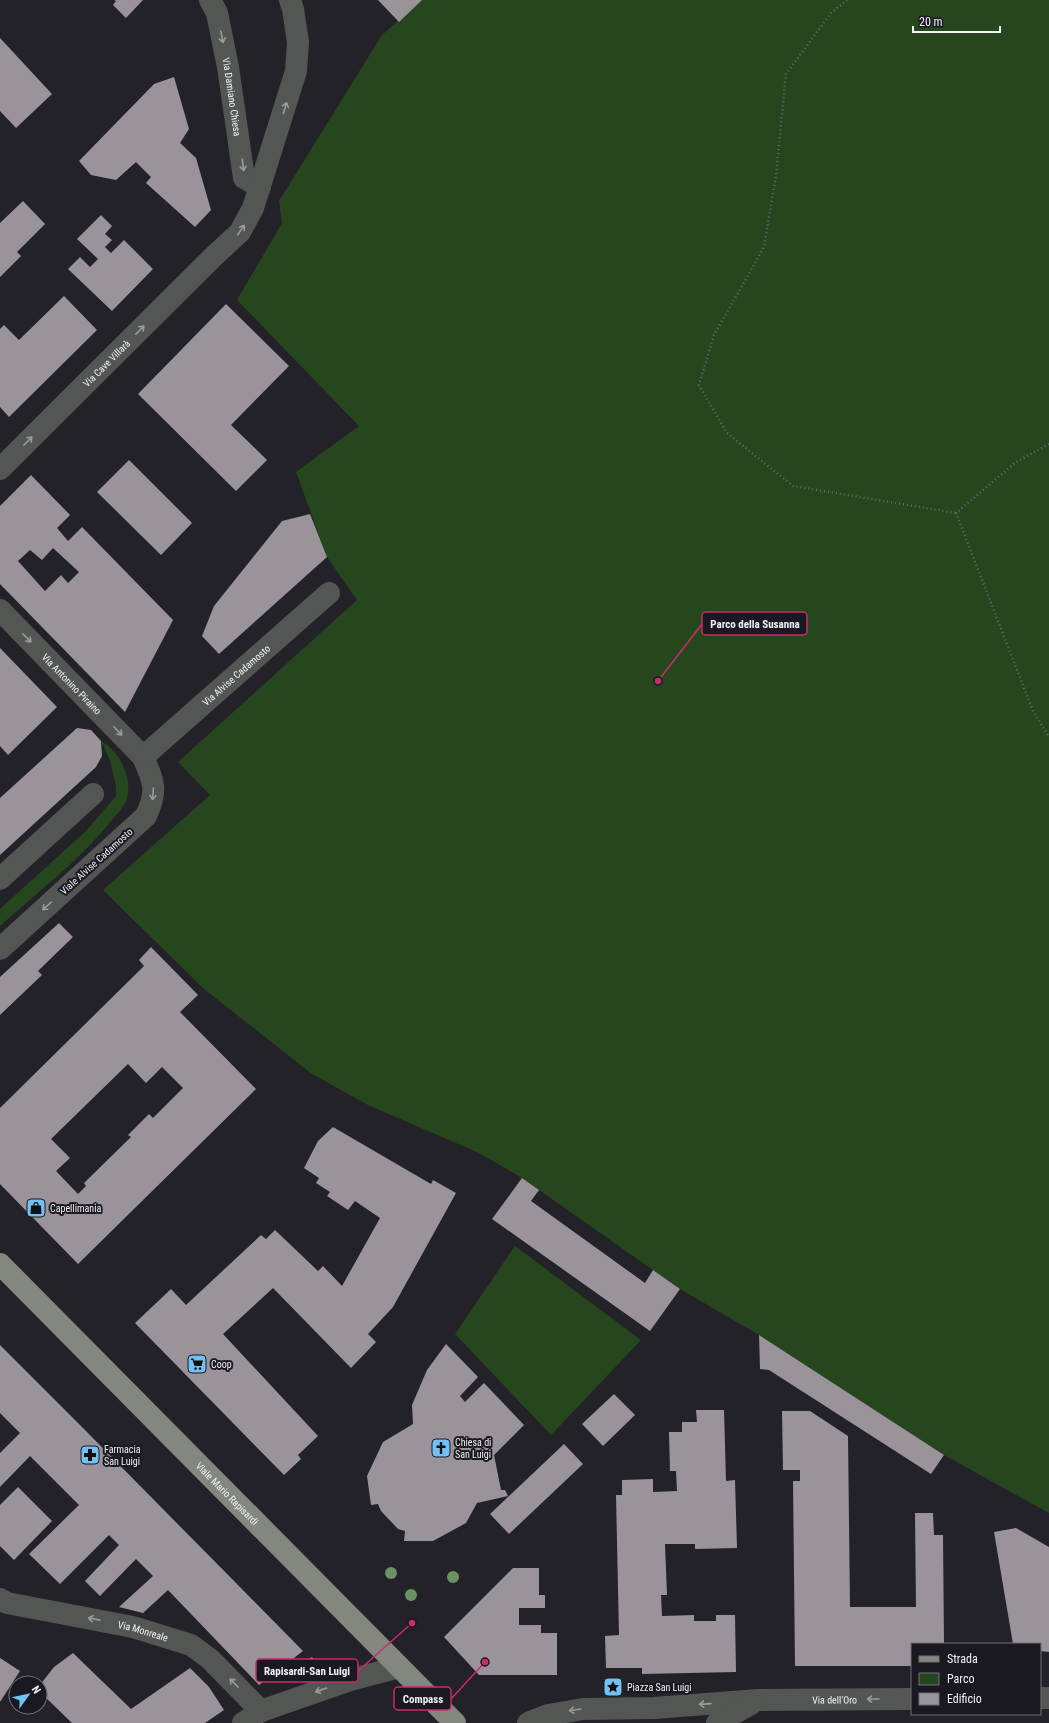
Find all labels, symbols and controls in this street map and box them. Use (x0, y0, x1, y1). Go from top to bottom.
scale bar (913, 8, 1000, 34)
text: 20 m (919, 15, 943, 29)
one-way arrow (219, 30, 227, 43)
street label: Via Damiano Chiesa (220, 57, 243, 137)
one-way arrow (282, 102, 289, 115)
one-way arrow (239, 158, 247, 171)
one-way arrow (237, 224, 245, 235)
one-way arrow (135, 325, 145, 335)
street label: Via Cave Villarà (81, 338, 133, 389)
one-way arrow (23, 437, 33, 446)
callout: Parco della Susanna (702, 612, 807, 635)
text: Parco della Susanna (710, 618, 800, 631)
one-way arrow (22, 633, 32, 643)
street label: Via Alvise Cadamosto (200, 643, 272, 708)
street label: Via Antonino Piraino (39, 651, 103, 717)
one-way arrow (113, 726, 123, 736)
one-way arrow (149, 787, 157, 800)
street label: Viale Alvise Cadamosto (58, 826, 135, 897)
one-way arrow (41, 902, 52, 911)
shop icon: Capellimania (25, 1197, 47, 1219)
place label: Capellimania (50, 1203, 101, 1214)
supermarket icon: Coop (186, 1353, 208, 1375)
place label: Coop (211, 1359, 232, 1370)
church icon: Chiesa di San Luigi (430, 1437, 452, 1459)
place label: Chiesa di San Luigi (455, 1437, 491, 1460)
pharmacy icon: Farmacia San Luigi (79, 1444, 101, 1466)
place label: Farmacia San Luigi (104, 1444, 141, 1467)
street label: Viale Mario Rapisardi (194, 1460, 260, 1527)
one-way arrow (87, 1615, 100, 1623)
street label: Via Monreale (117, 1619, 170, 1644)
legend (911, 1643, 1041, 1715)
text: Strada (947, 1652, 978, 1666)
callout: Rapisardi-San Luigi (256, 1659, 358, 1682)
text: Rapisardi-San Luigi (264, 1665, 350, 1678)
text: Parco (947, 1672, 974, 1686)
north arrow (8, 1675, 48, 1715)
place icon: Piazza San Luigi (602, 1676, 624, 1698)
one-way arrow (229, 1678, 238, 1688)
place label: Piazza San Luigi (627, 1682, 692, 1693)
text: N (29, 1683, 43, 1696)
one-way arrow (315, 1687, 328, 1694)
callout: Compass (394, 1687, 451, 1710)
text: Edificio (947, 1692, 982, 1706)
text: Compass (403, 1693, 443, 1706)
street label: Via dell'Oro (812, 1694, 857, 1706)
one-way arrow (867, 1695, 880, 1703)
one-way arrow (699, 1701, 712, 1708)
one-way arrow (569, 1706, 582, 1714)

